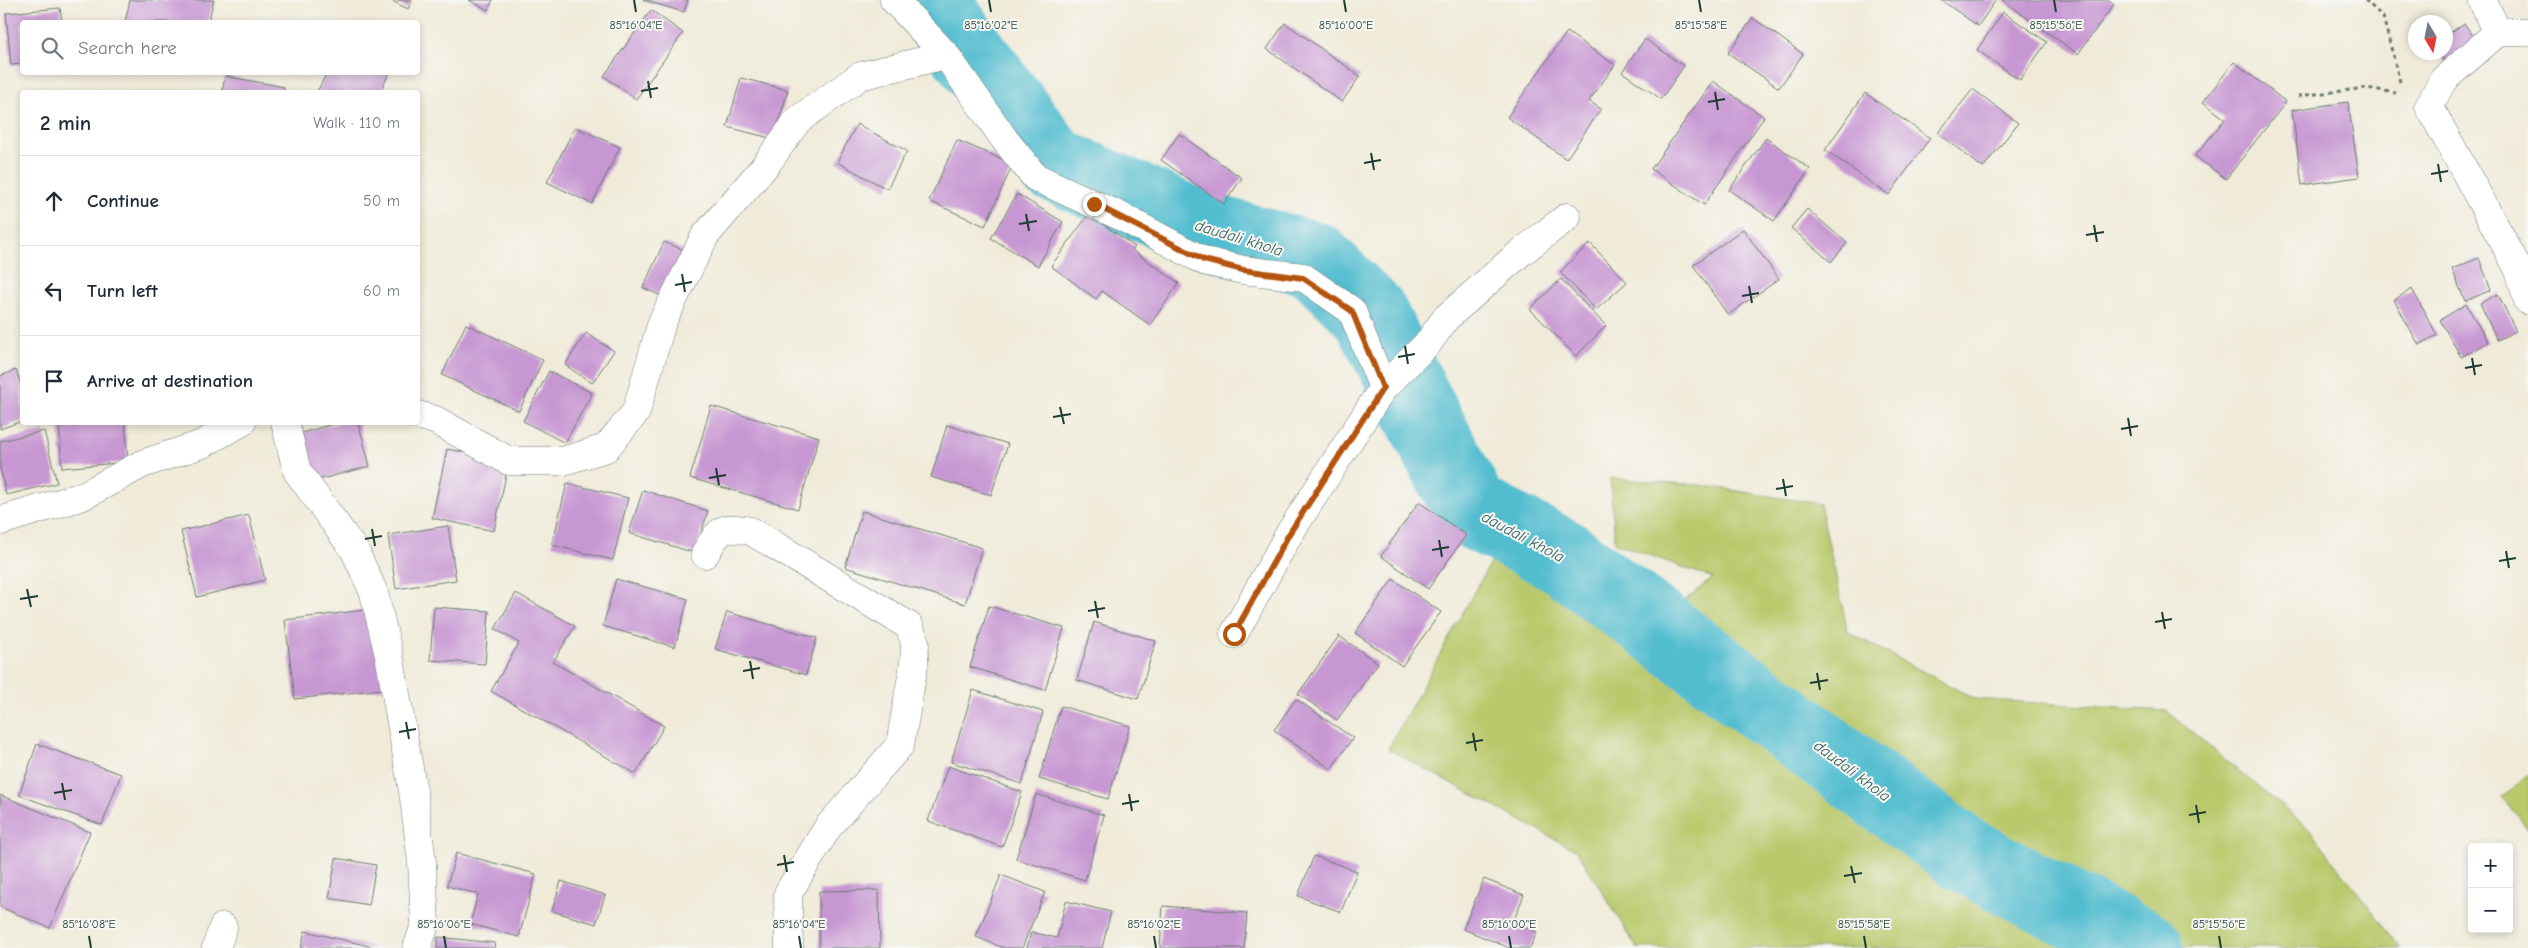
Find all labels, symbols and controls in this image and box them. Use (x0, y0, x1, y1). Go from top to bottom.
north arrow (2408, 15, 2453, 60)
text: 85°16'04"E (610, 18, 662, 32)
text: 85°16'02"E (964, 18, 1018, 32)
text: 85°16'00"E (1319, 18, 1373, 32)
text: 85°15'58"E (1675, 18, 1727, 32)
text: 85°15'56"E (2030, 18, 2082, 32)
search box (20, 20, 420, 75)
icon: search (38, 34, 66, 62)
text: Search here (78, 37, 177, 59)
text: 2 min (40, 111, 91, 135)
text: Walk · 110 m (313, 114, 400, 132)
icon: ahead (40, 187, 68, 215)
text: Continue (87, 190, 159, 212)
text: 50 m (363, 192, 400, 210)
route end (1083, 193, 1106, 216)
water label: daudali khola (1193, 216, 1285, 260)
icon: left (40, 277, 68, 305)
text: Turn left (87, 280, 158, 302)
text: 60 m (363, 282, 400, 300)
icon: arrive (40, 367, 68, 395)
text: Arrive at destination (87, 370, 253, 392)
water label: daudali khola (1479, 508, 1567, 566)
route start (1223, 623, 1246, 646)
water label: daudali khola (1810, 736, 1894, 806)
map controls (2468, 843, 2513, 933)
button: + (2468, 843, 2513, 888)
button: − (2468, 888, 2513, 933)
text: 85°16'08"E (62, 917, 116, 931)
text: 85°16'06"E (417, 917, 471, 931)
text: 85°16'04"E (773, 917, 825, 931)
text: 85°16'02"E (1127, 917, 1181, 931)
text: 85°16'00"E (1482, 917, 1536, 931)
text: 85°15'58"E (1838, 917, 1890, 931)
text: 85°15'56"E (2193, 917, 2245, 931)

